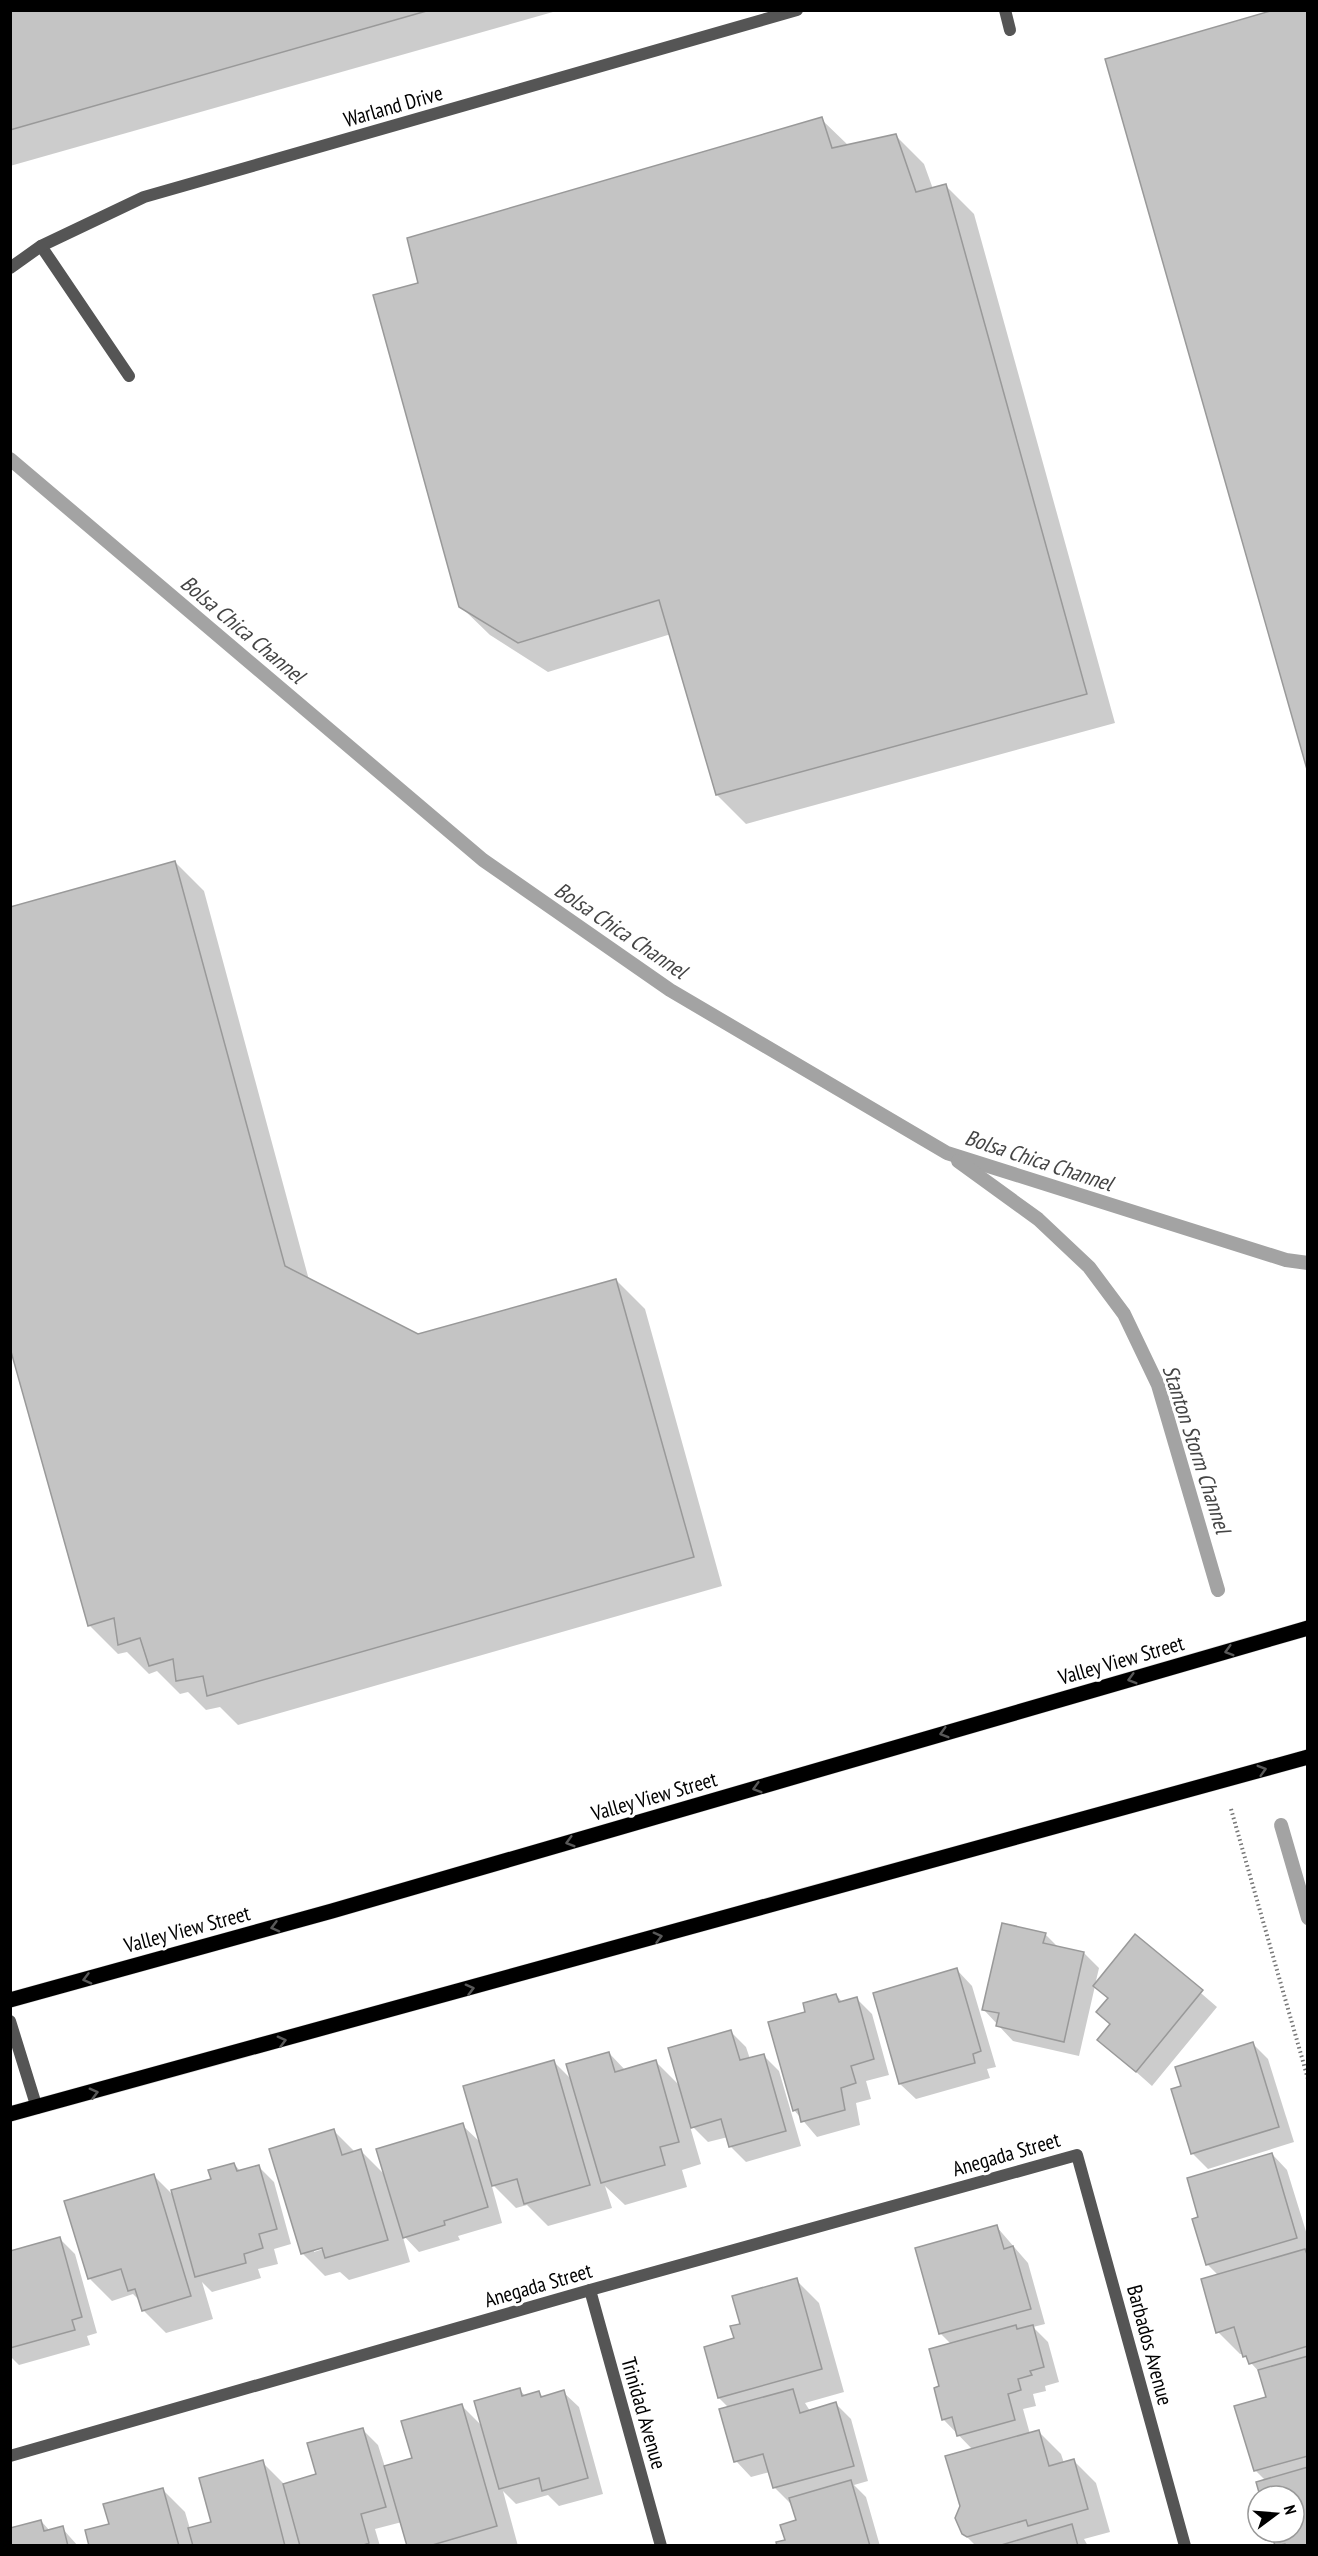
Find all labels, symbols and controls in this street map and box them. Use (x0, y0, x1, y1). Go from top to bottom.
street label: Warland Drive (340, 79, 446, 133)
water label: Bolsa Chica Channel (175, 569, 312, 690)
water label: Bolsa Chica Channel (549, 875, 694, 986)
water label: Bolsa Chica Channel (962, 1123, 1118, 1198)
water label: Stanton Storm Channel (1157, 1361, 1238, 1539)
street label: Valley View Street (1054, 1629, 1187, 1691)
one-way arrow (1224, 1644, 1235, 1656)
one-way arrow (1127, 1672, 1137, 1684)
one-way arrow (939, 1726, 950, 1738)
one-way arrow (1256, 1764, 1266, 1777)
street label: Valley View Street (587, 1765, 720, 1827)
one-way arrow (752, 1781, 763, 1793)
one-way arrow (565, 1835, 576, 1847)
street label: Valley View Street (120, 1899, 253, 1959)
one-way arrow (270, 1920, 281, 1932)
one-way arrow (653, 1931, 663, 1944)
one-way arrow (82, 1971, 92, 1984)
one-way arrow (465, 1983, 475, 1996)
one-way arrow (277, 2035, 287, 2048)
one-way arrow (89, 2087, 99, 2100)
street label: Anegada Street (949, 2126, 1063, 2182)
street label: Anegada Street (481, 2257, 595, 2313)
street label: Barbados Avenue (1121, 2282, 1179, 2408)
street label: Trinidad Avenue (615, 2354, 673, 2472)
north arrow (1246, 2484, 1306, 2544)
text: N (1280, 2503, 1301, 2517)

